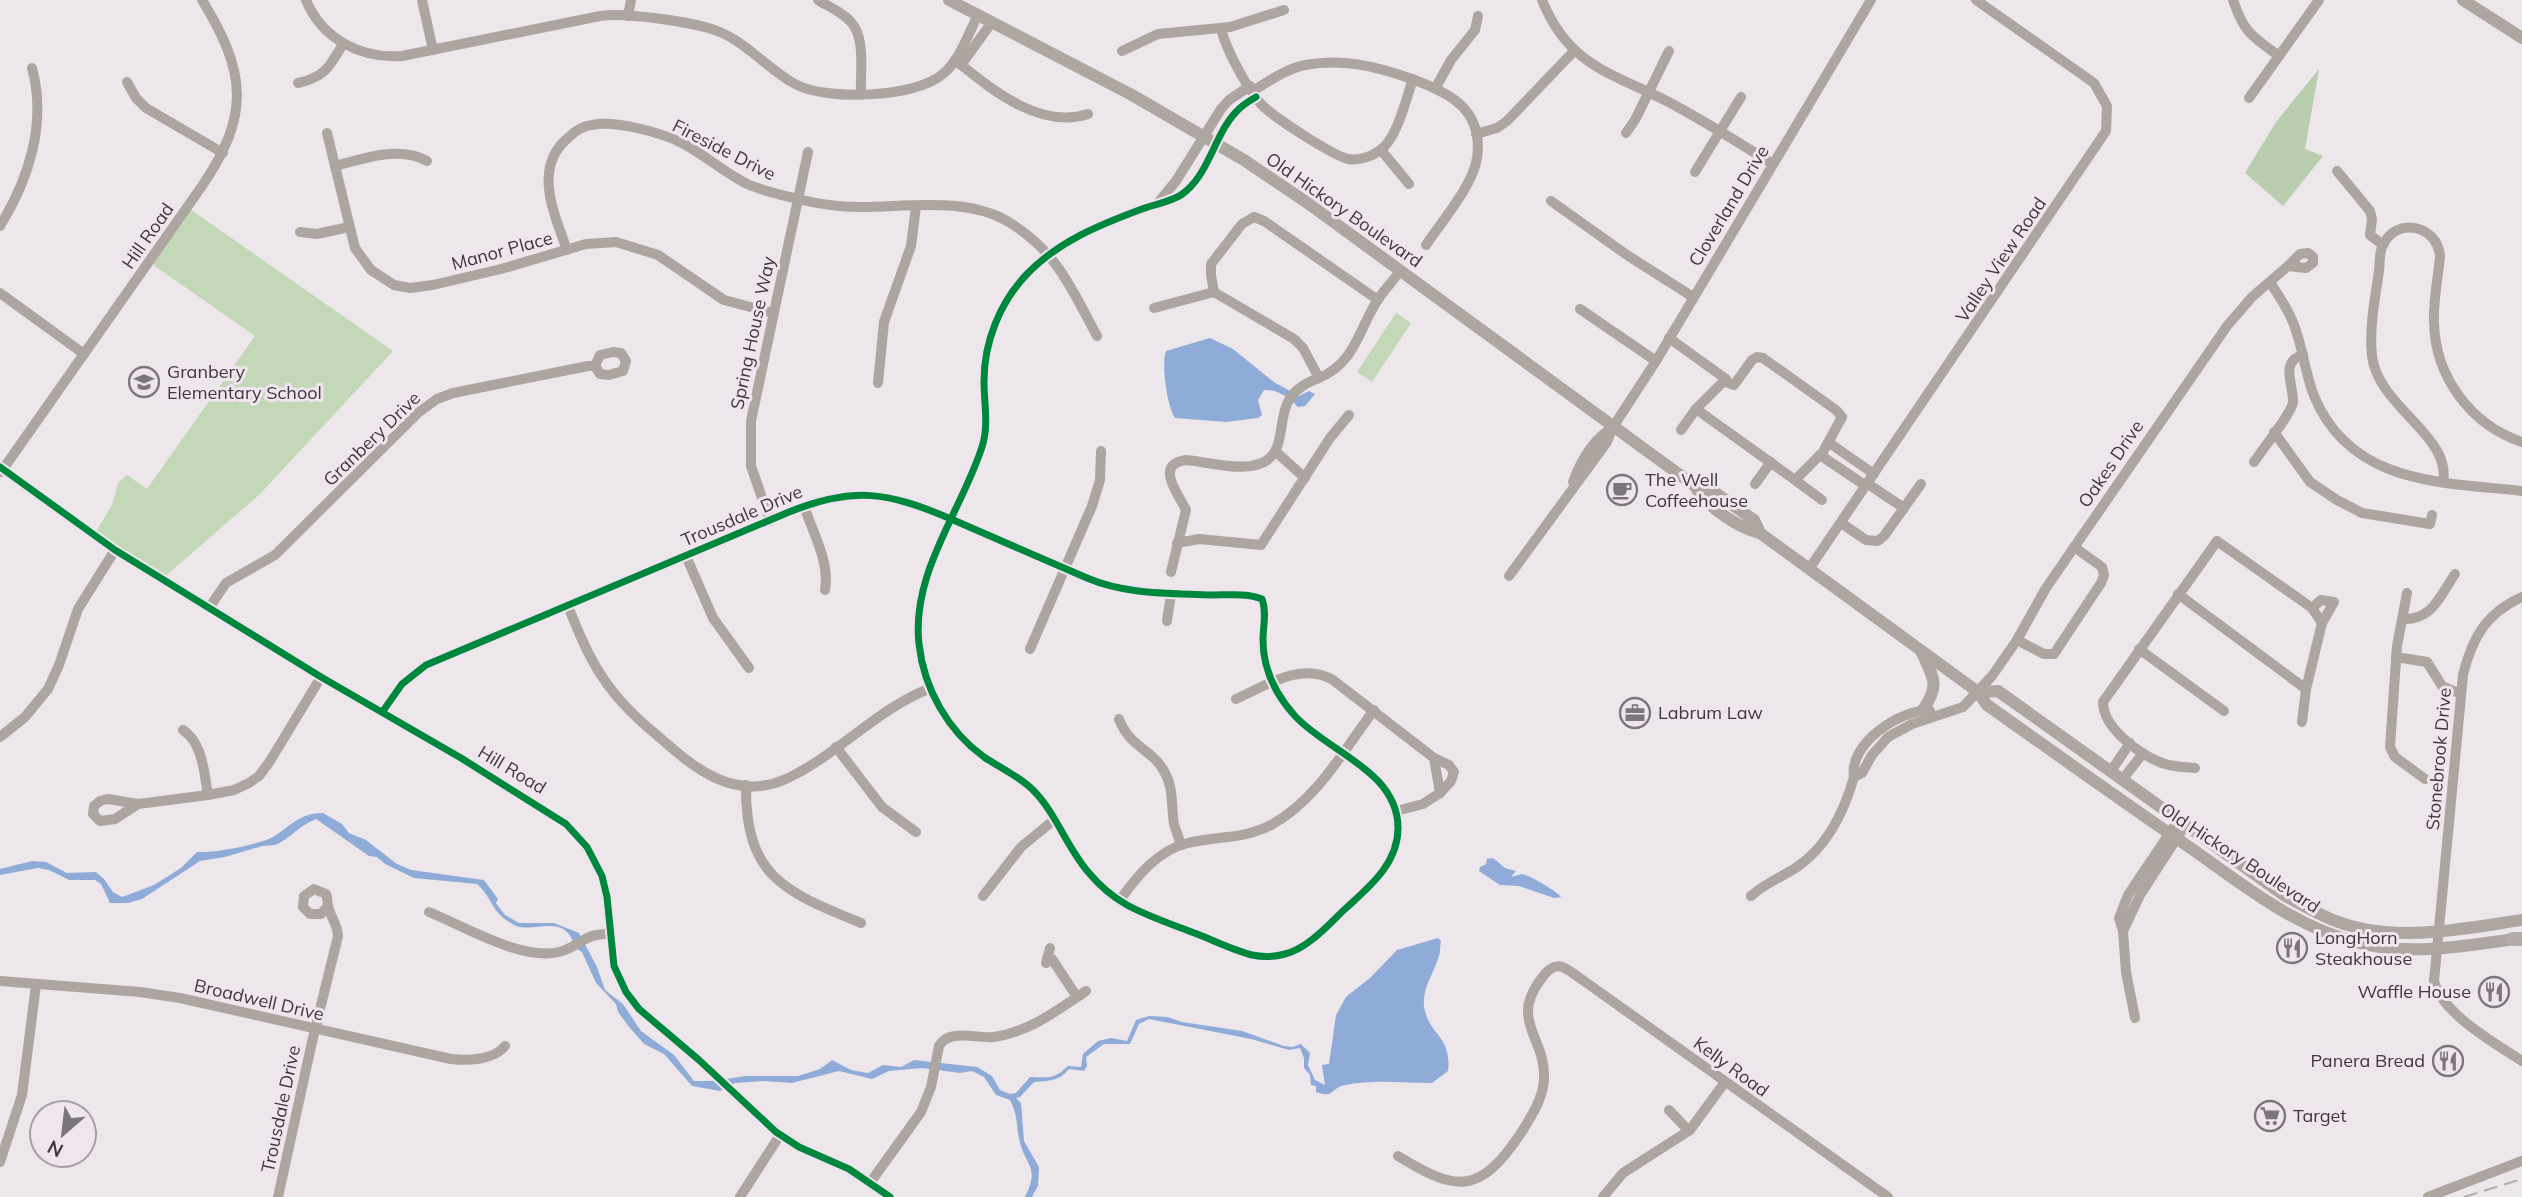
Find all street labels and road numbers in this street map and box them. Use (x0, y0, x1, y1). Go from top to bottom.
street label: Fireside Drive (669, 114, 780, 185)
street label: Cloverland Drive (1683, 141, 1774, 270)
street label: Old Hickory Boulevard (1262, 147, 1427, 272)
street label: Valley View Road (1950, 193, 2051, 327)
street label: Hill Road (117, 198, 179, 273)
street label: Manor Place (449, 226, 555, 275)
street label: Spring House Way (725, 254, 780, 412)
street label: Granbery Drive (318, 386, 425, 491)
street label: Oakes Drive (2073, 416, 2148, 512)
street label: Trousdale Drive (678, 480, 806, 551)
street label: Stonebrook Drive (2421, 687, 2456, 831)
street label: Hill Road (474, 740, 551, 799)
street label: Old Hickory Boulevard (2156, 797, 2324, 918)
street label: Broadwell Drive (192, 973, 326, 1026)
street label: Kelly Road (1689, 1031, 1774, 1102)
street label: Trousdale Drive (256, 1043, 305, 1175)

